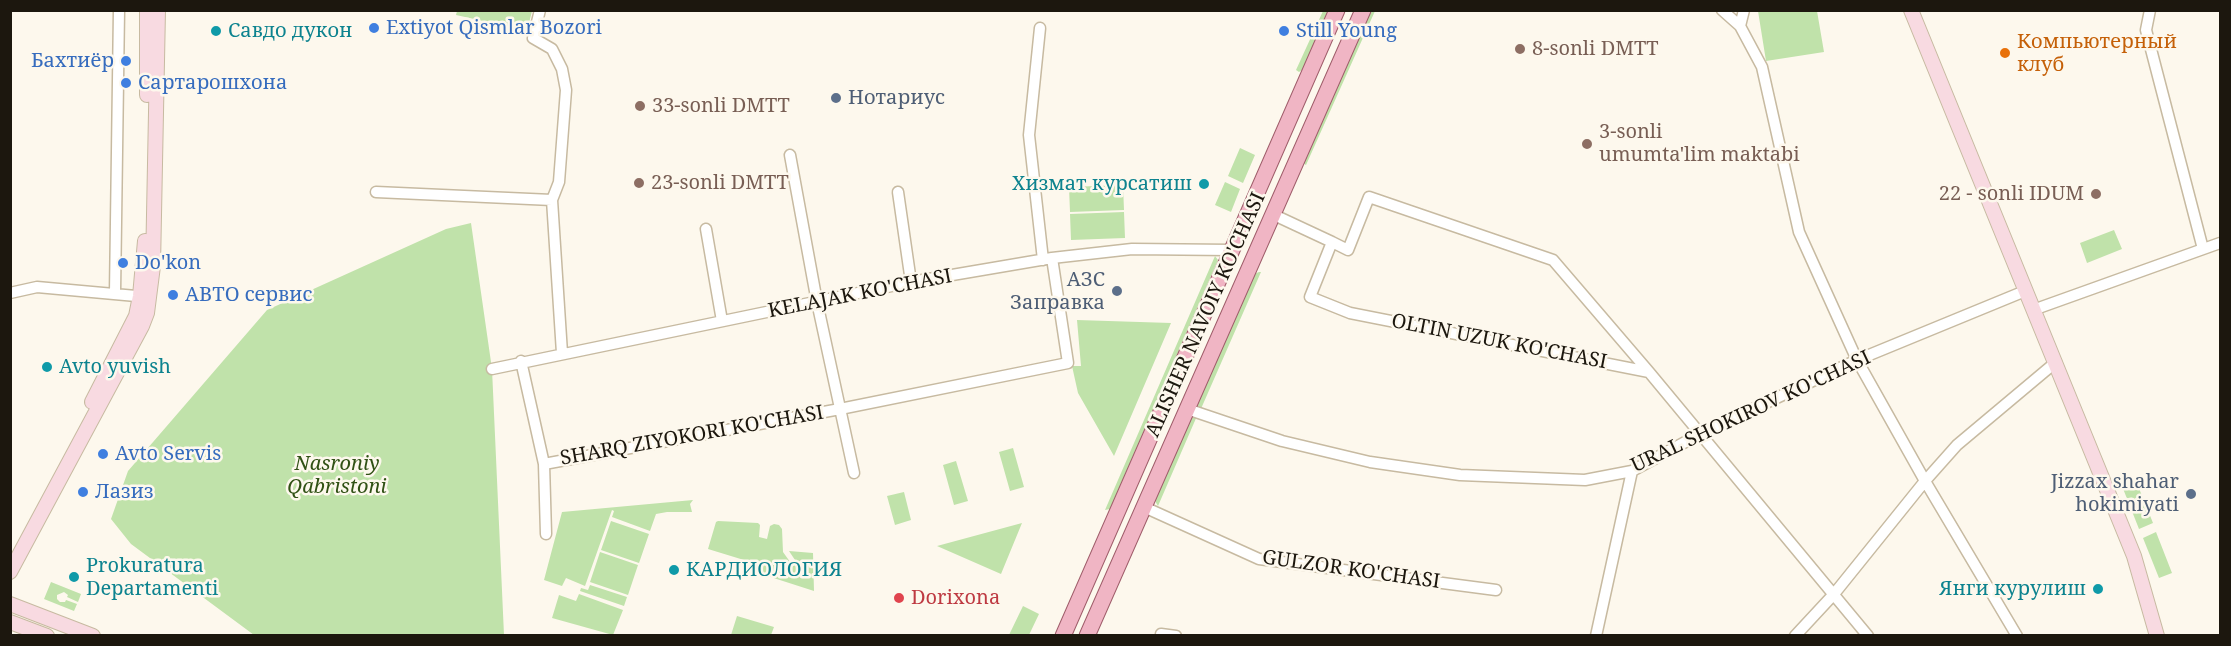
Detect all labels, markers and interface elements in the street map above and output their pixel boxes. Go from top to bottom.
place label: Extiyot Qismlar Bozori [386,16,602,40]
place label: Cавдо дукон [228,19,352,43]
place label: Still Young [1296,19,1397,43]
marker: Extiyot Qismlar Bozori [367,21,381,35]
marker: Cавдо дукон [209,24,223,38]
marker: Still Young [1277,24,1291,38]
place label: Компьютерный клуб [2017,30,2177,77]
place label: 8-sonli DMTT [1532,37,1658,61]
marker: 8-sonli DMTT [1513,42,1527,56]
marker: Компьютерный клуб [1998,46,2012,60]
place label: Бахтиёр [31,49,114,73]
marker: Бахтиёр [119,54,133,68]
place label: Сартарошхона [138,71,287,95]
marker: Сартарошхона [119,76,133,90]
place label: Нотариус [848,86,945,110]
marker: Нотариус [829,91,843,105]
place label: 33-sonli DMTT [652,94,790,118]
marker: 33-sonli DMTT [633,99,647,113]
place label: 3-sonli umumta'lim maktabi [1599,120,1800,167]
marker: 3-sonli umumta'lim maktabi [1580,137,1594,151]
place label: 23-sonli DMTT [651,171,789,195]
place label: Хизмат курсатиш [1012,172,1192,196]
marker: 23-sonli DMTT [632,176,646,190]
marker: Хизмат курсатиш [1197,177,1211,191]
place label: 22 - sonli IDUM [1939,182,2084,206]
marker: 22 - sonli IDUM [2089,187,2103,201]
street label: ALISHER NAVOIY KO'CHASI [1141,189,1271,441]
place label: Do'kon [135,251,201,275]
marker: Do'kon [116,256,130,270]
street label: KELAJAK KO'CHASI [766,264,954,324]
place label: АЗС Заправка [1010,268,1105,315]
place label: АВТО сервис [185,283,312,307]
marker: АЗС Заправка [1110,284,1124,298]
marker: АВТО сервис [166,288,180,302]
street label: OLTIN UZUK KO'CHASI [1389,309,1609,375]
street label: URAL SHOKIROV KO'CHASI [1628,346,1874,478]
place label: Avto yuvish [59,355,171,379]
marker: Avto yuvish [40,360,54,374]
street label: SHARQ ZIYOKORI KO'CHASI [558,401,826,471]
place label: Avto Servis [115,442,221,466]
marker: Avto Servis [96,447,110,461]
park label: Nasroniy Qabristoni [287,452,387,499]
place label: Jizzax shahar hokimiyati [2051,470,2179,517]
place label: Лазиз [95,480,154,504]
marker: Лазиз [76,485,90,499]
marker: Jizzax shahar hokimiyati [2184,487,2198,501]
street label: GULZOR KO'CHASI [1261,546,1441,594]
place label: Prokuratura Departamenti [86,554,218,601]
place label: КАРДИОЛОГИЯ [686,558,842,582]
marker: КАРДИОЛОГИЯ [667,563,681,577]
marker: Prokuratura Departamenti [67,570,81,584]
place label: Янги курулиш [1939,577,2086,601]
marker: Янги курулиш [2091,582,2105,596]
place label: Dorixona [911,586,1000,610]
marker: Dorixona [892,591,906,605]

